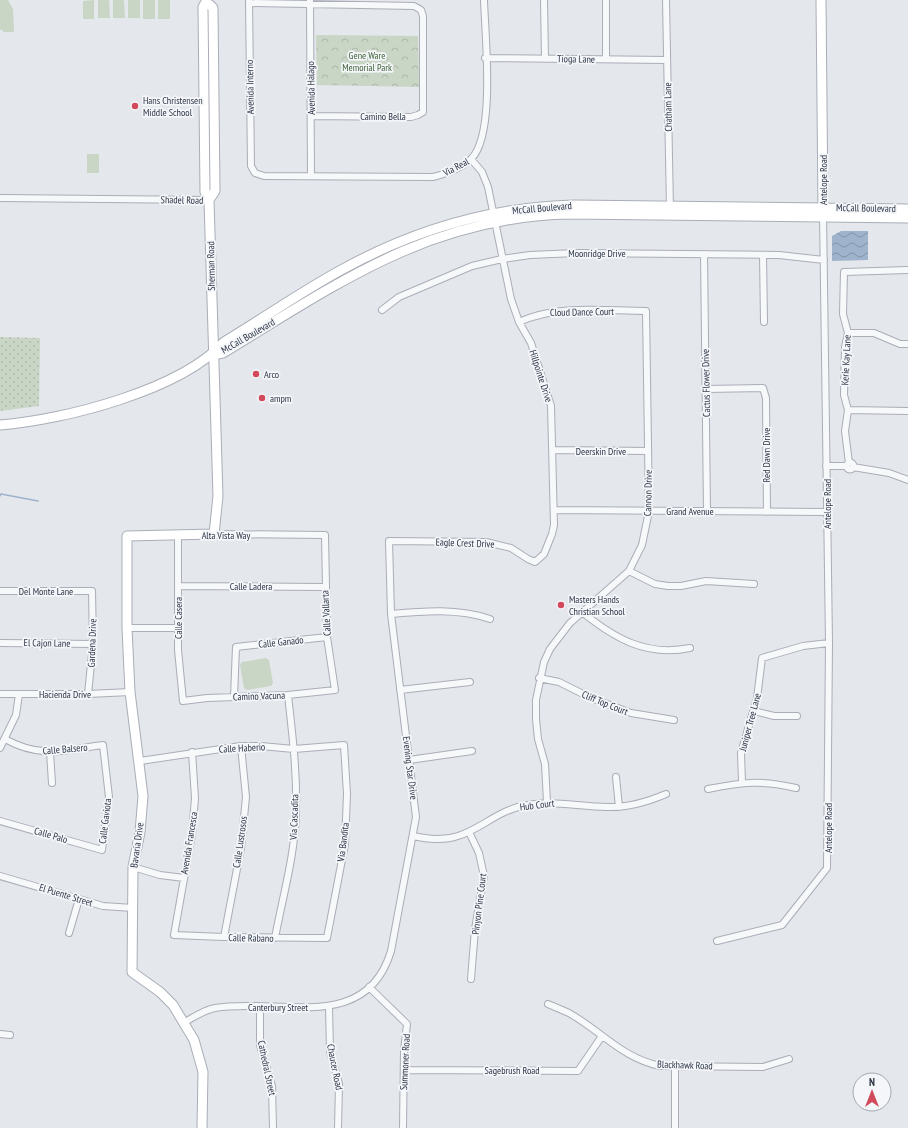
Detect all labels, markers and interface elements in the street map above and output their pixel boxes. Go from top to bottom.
park label: Gene Ware Memorial Park [342,49,392,74]
street label: Tioga Lane [557,52,595,66]
street label: Avenida Interno [243,60,257,114]
street label: Avenida Halago [304,61,318,115]
street label: Chatham Lane [661,82,675,132]
place label: Hans Christensen Middle School [143,94,203,119]
marker: Hans Christensen Middle School [130,101,140,111]
street label: Camino Bella [360,110,406,123]
street label: Via Real [440,154,472,180]
street label: Antelope Road [817,155,830,205]
street label: Shadel Road [161,193,203,207]
street label: McCall Boulevard [512,199,572,217]
street label: McCall Boulevard [836,201,896,215]
street label: Sherman Road [204,241,218,291]
street label: Moonridge Drive [568,247,626,260]
street label: Cloud Dance Court [550,305,614,319]
street label: McCall Boulevard [219,315,277,357]
street label: Kerie Kay Lane [838,334,854,386]
street label: Hillpointe Drive [526,348,556,404]
street label: Cactus Flower Drive [699,349,713,417]
place label: Arco [264,368,279,381]
marker: Arco [251,369,261,379]
place label: ampm [270,392,291,405]
marker: ampm [257,393,267,403]
street label: Red Dawn Drive [760,428,773,482]
street label: Deerskin Drive [576,445,626,458]
street label: Cannon Drive [641,470,655,516]
street label: Antelope Road [821,479,834,529]
street label: Grand Avenue [666,505,714,518]
street label: Alta Vista Way [202,529,251,542]
street label: Eagle Crest Drive [435,535,495,551]
street label: Calle Ladera [230,580,272,593]
street label: Del Monte Lane [19,585,73,598]
street label: Calle Vallarta [318,590,334,636]
place label: Masters Hands Christian School [569,593,626,618]
street label: Calle Casera [172,597,185,639]
marker: Masters Hands Christian School [556,600,566,610]
street label: Gardena Drive [85,618,99,668]
street label: Calle Ganado [258,633,304,651]
street label: El Cajon Lane [24,636,70,650]
street label: Hacienda Drive [39,688,91,701]
street label: Cliff Top Court [580,688,630,718]
street label: Camino Vacuna [233,689,285,703]
street label: Juniper Tree Lane [736,692,764,753]
street label: Evening Star Drive [400,736,420,800]
street label: Calle Haberio [218,740,266,756]
street label: Calle Balsero [42,741,88,757]
street label: Via Cascadita [287,794,301,841]
street label: Hub Court [519,796,555,814]
street label: Calle Gaviota [96,798,114,844]
street label: Antelope Road [822,803,835,853]
street label: Avenida Francesca [178,811,200,875]
street label: Calle Lustrosos [230,815,250,869]
street label: Bavaria Drive [127,821,147,869]
street label: Via Bandita [334,822,352,863]
street label: Calle Palo [33,824,69,846]
street label: Pinyon Pine Court [469,872,489,935]
street label: El Puente Street [38,881,95,909]
street label: Calle Rabano [228,931,274,945]
street label: Canterbury Street [248,1001,308,1014]
street label: Summoner Road [397,1033,413,1091]
street label: Cathedral Street [255,1039,279,1097]
street label: Chaucer Road [324,1043,346,1091]
street label: Blackhawk Road [657,1058,713,1072]
street label: Sagebrush Road [484,1064,540,1077]
north arrow [852,1072,892,1112]
text: N [869,1075,875,1089]

